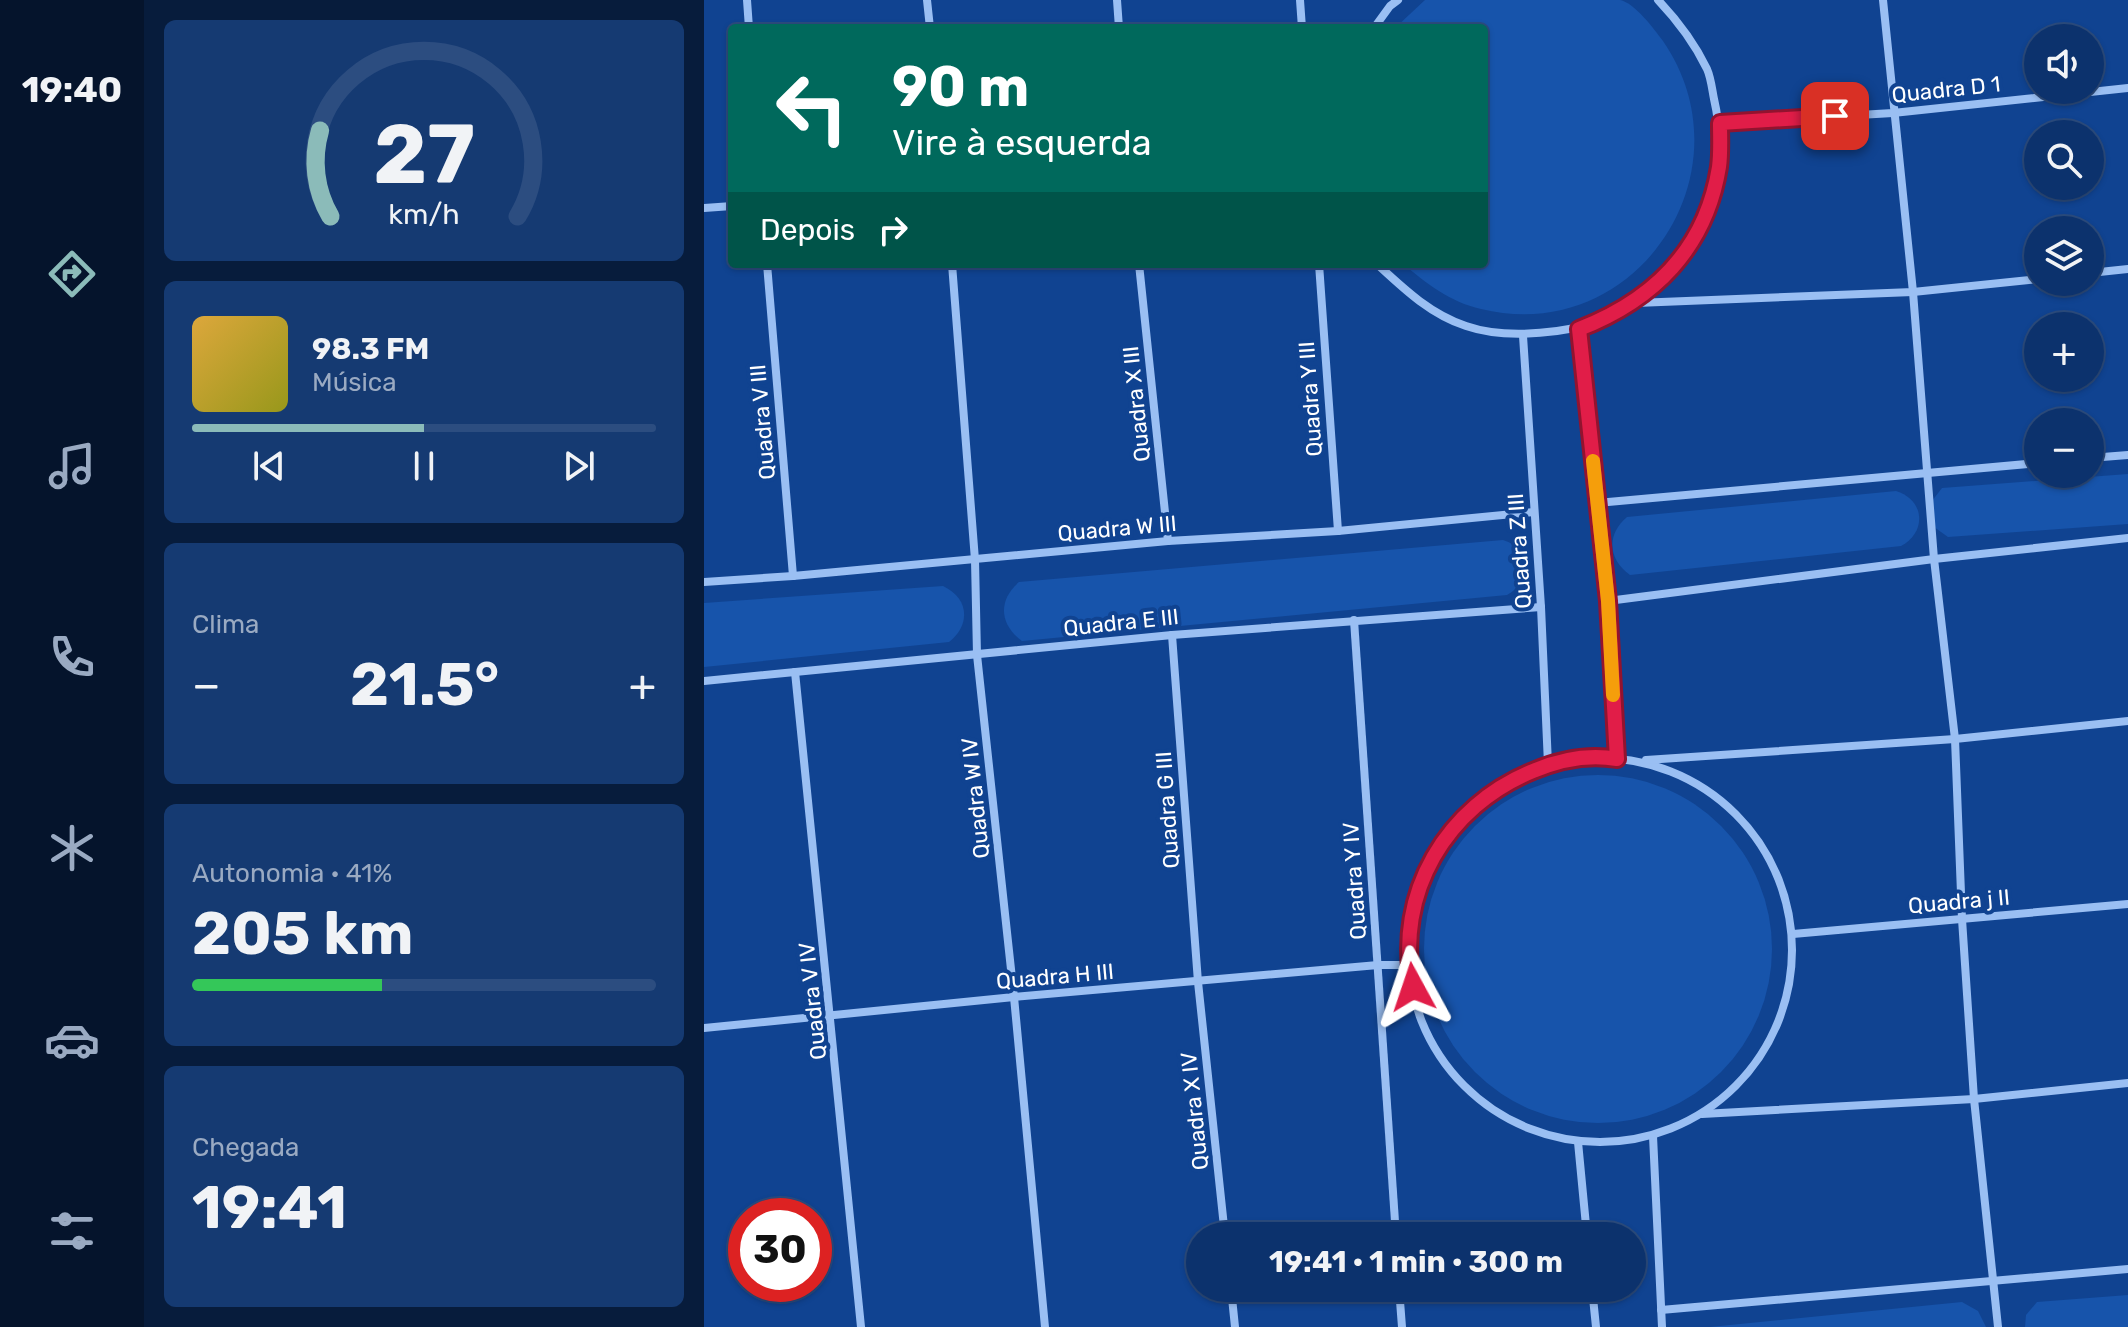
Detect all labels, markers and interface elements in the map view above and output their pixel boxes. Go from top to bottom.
map controls [2024,24,2104,488]
button: sound [2024,24,2104,104]
text: 90 m [892,54,1029,120]
icon: left [760,56,864,160]
text: 19:40 [22,68,122,111]
street label: Quadra D 1 [1890,70,2002,109]
pin [1801,82,1869,150]
icon: arrive [1813,94,1857,138]
text: 27 [373,104,475,203]
button: search [2024,120,2104,200]
text: Vire à esquerda [892,121,1152,164]
text: km/h [388,197,460,231]
icon: right [871,208,915,252]
text: Depois [760,212,855,248]
button: layers [2024,216,2104,296]
icon: directions [44,246,100,302]
button: + [2024,312,2104,392]
text: 98.3 FM [312,331,429,367]
street label: Quadra Y III [1293,340,1328,457]
street label: Quadra X III [1117,345,1156,463]
street label: Quadra V III [744,363,781,481]
text: Música [312,367,397,398]
button: − [2024,408,2104,488]
icon: music [44,438,100,494]
icon: previous [247,444,291,488]
icon: pause [402,444,446,488]
icon: next [557,444,601,488]
street label: Quadra Z III [1502,492,1537,610]
street label: Quadra W III [1056,510,1178,547]
street label: Quadra E III [1062,603,1180,642]
text: Clima [192,609,259,640]
icon: phone [44,629,100,685]
text: 21.5° [350,649,499,720]
text: − [192,659,221,711]
text: + [629,659,656,711]
street label: Quadra W IV [956,736,995,860]
street label: Quadra G III [1150,750,1185,870]
icon: climate [44,820,100,876]
street label: Quadra Y IV [1337,821,1372,941]
text: Autonomia · 41% [192,858,392,889]
street label: Quadra j II [1907,884,2011,919]
text: 205 km [192,898,413,969]
street label: Quadra V IV [793,941,832,1061]
position arrow [1371,945,1455,1029]
street label: Quadra H III [995,958,1115,995]
icon: car [44,1012,100,1068]
street label: Quadra X IV [1175,1050,1214,1171]
text: Chegada [192,1132,299,1163]
text: 19:41 [192,1172,347,1243]
speed limit sign: 30 [728,1198,832,1302]
icon: filters [44,1203,100,1259]
text: 19:41 · 1 min · 300 m [1269,1244,1563,1280]

